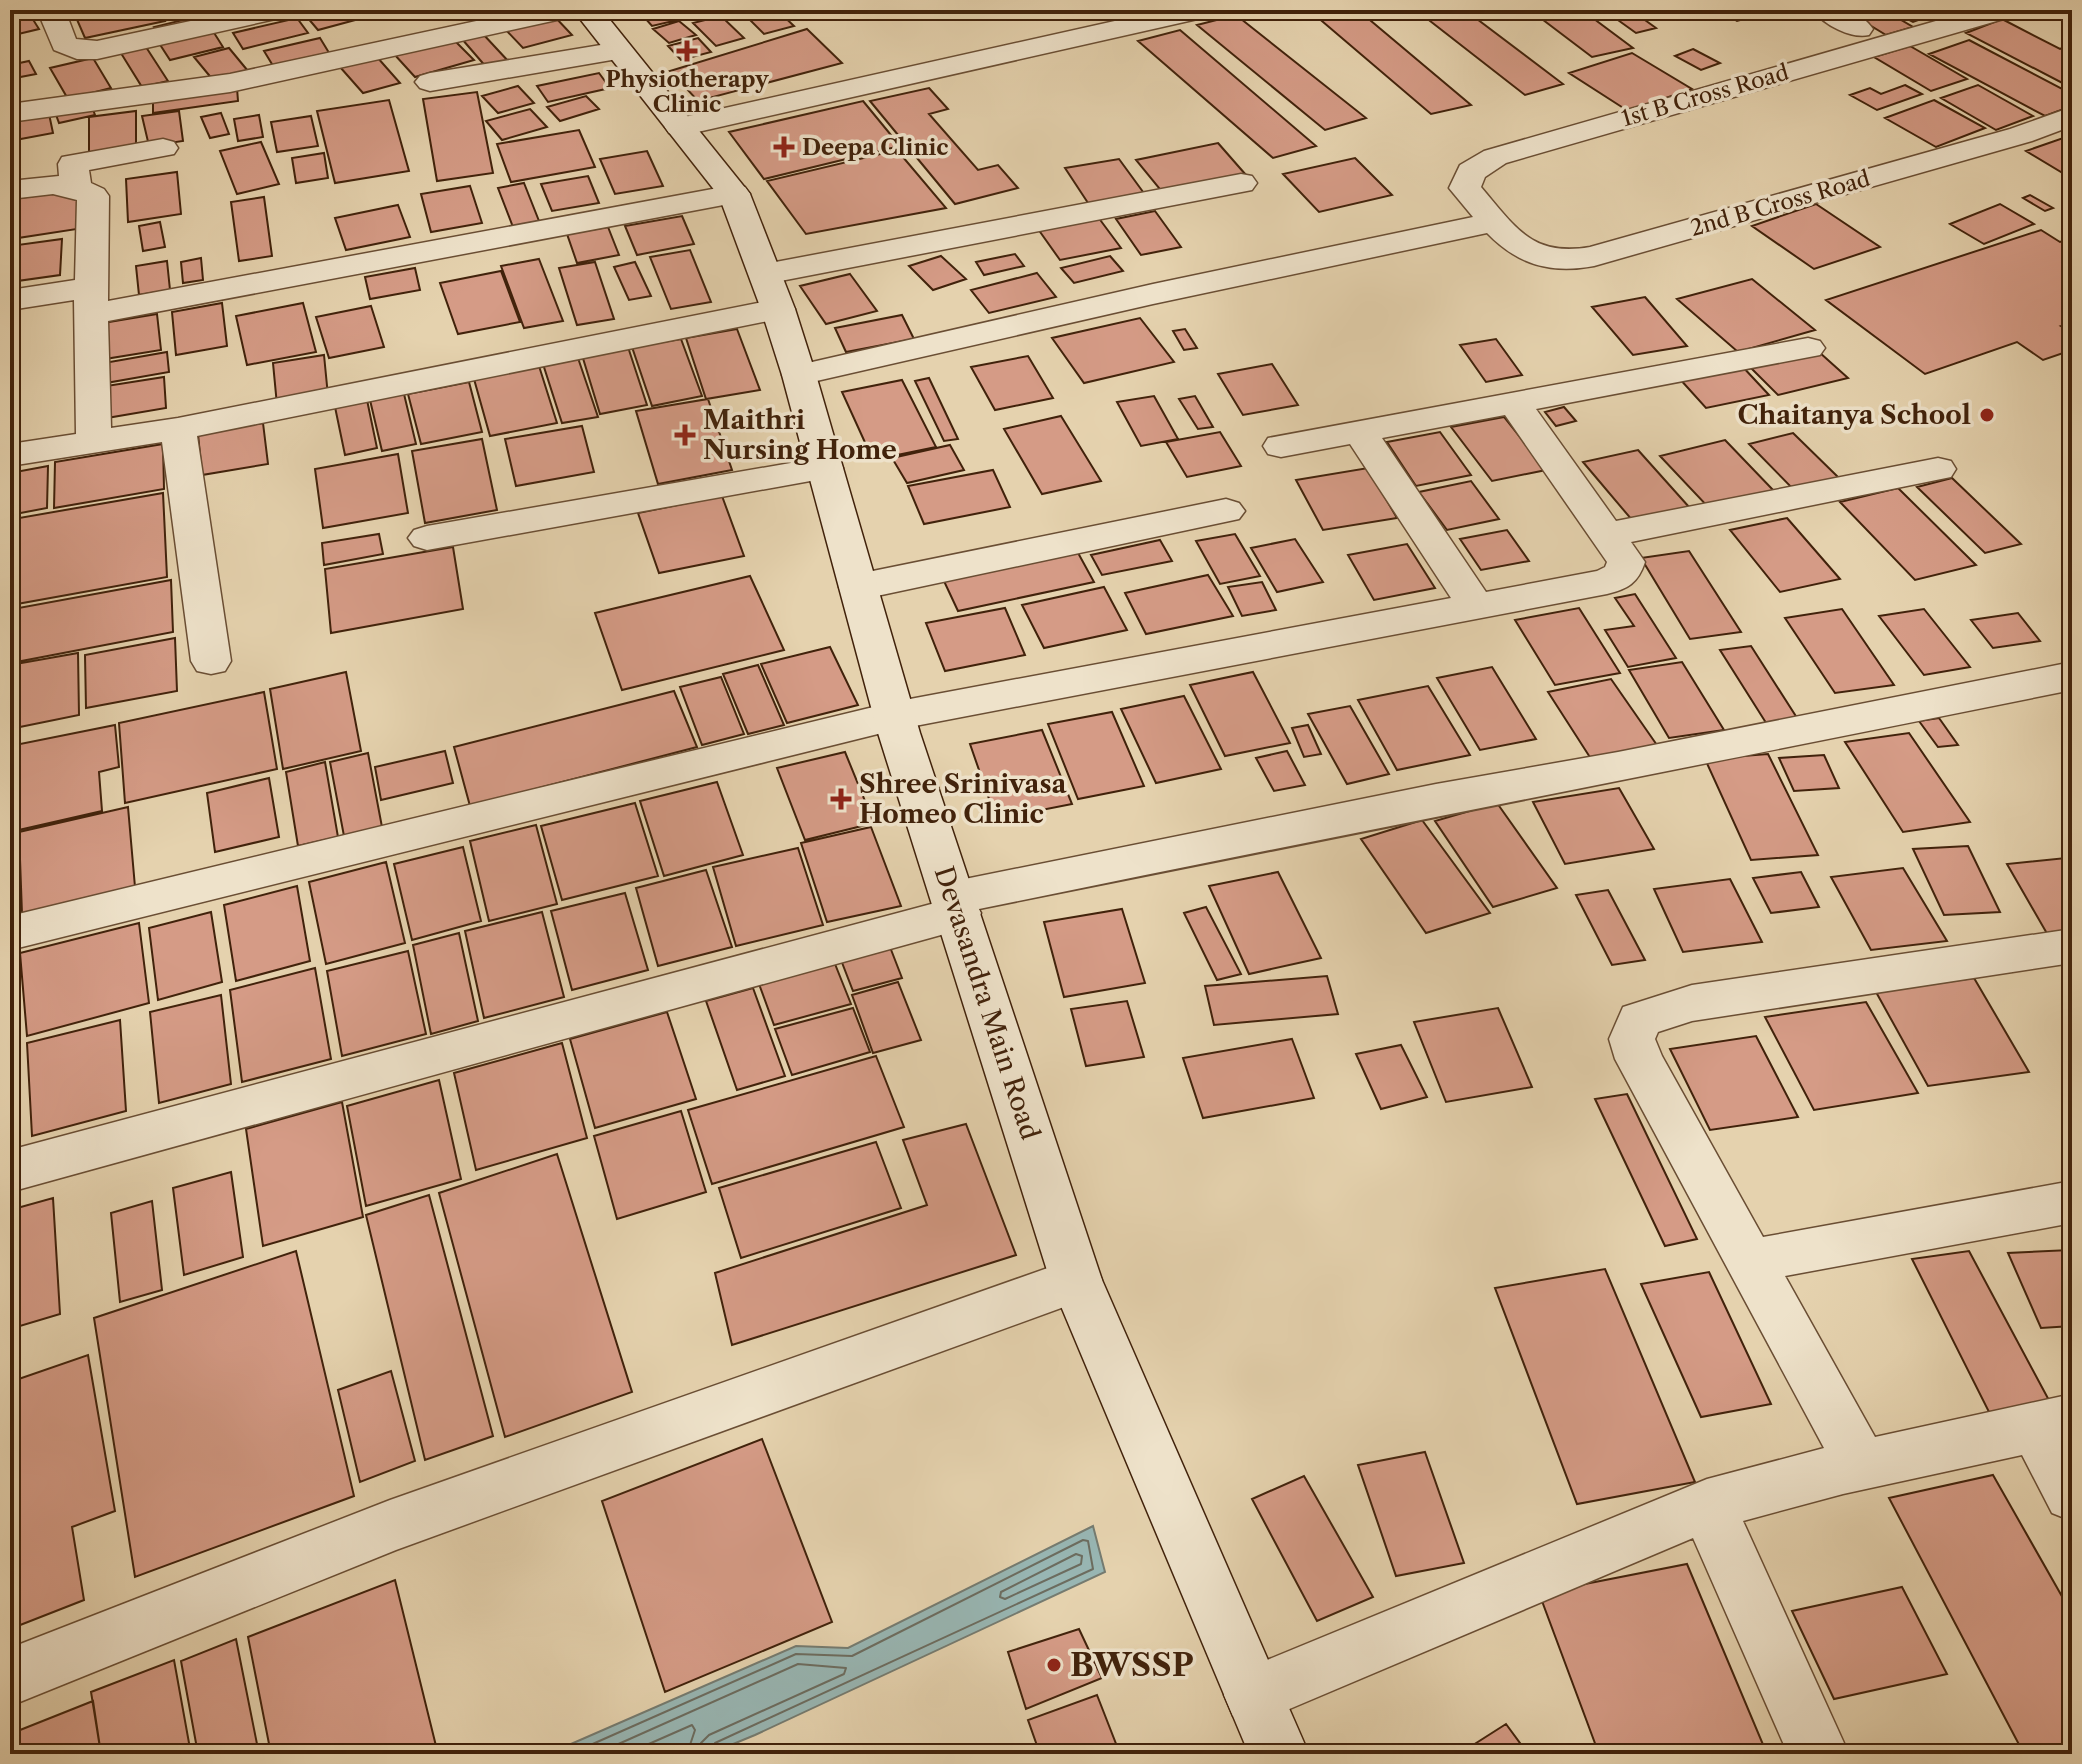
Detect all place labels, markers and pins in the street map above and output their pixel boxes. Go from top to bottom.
marker: Physiotherapy Clinic [676,40,698,62]
place label: Physiotherapy Clinic [605,66,769,118]
place label: Deepa Clinic [802,134,948,161]
marker: Deepa Clinic [773,136,795,158]
place label: Chaitanya School [1737,399,1971,431]
place label: Maithri Nursing Home [703,404,897,466]
marker: Chaitanya School [1978,406,1996,424]
marker: Maithri Nursing Home [674,424,696,446]
place label: Shree Srinivasa Homeo Clinic [859,768,1068,830]
marker: Shree Srinivasa Homeo Clinic [830,788,852,810]
place label: BWSSP [1070,1645,1194,1684]
marker: BWSSP [1045,1656,1063,1674]

